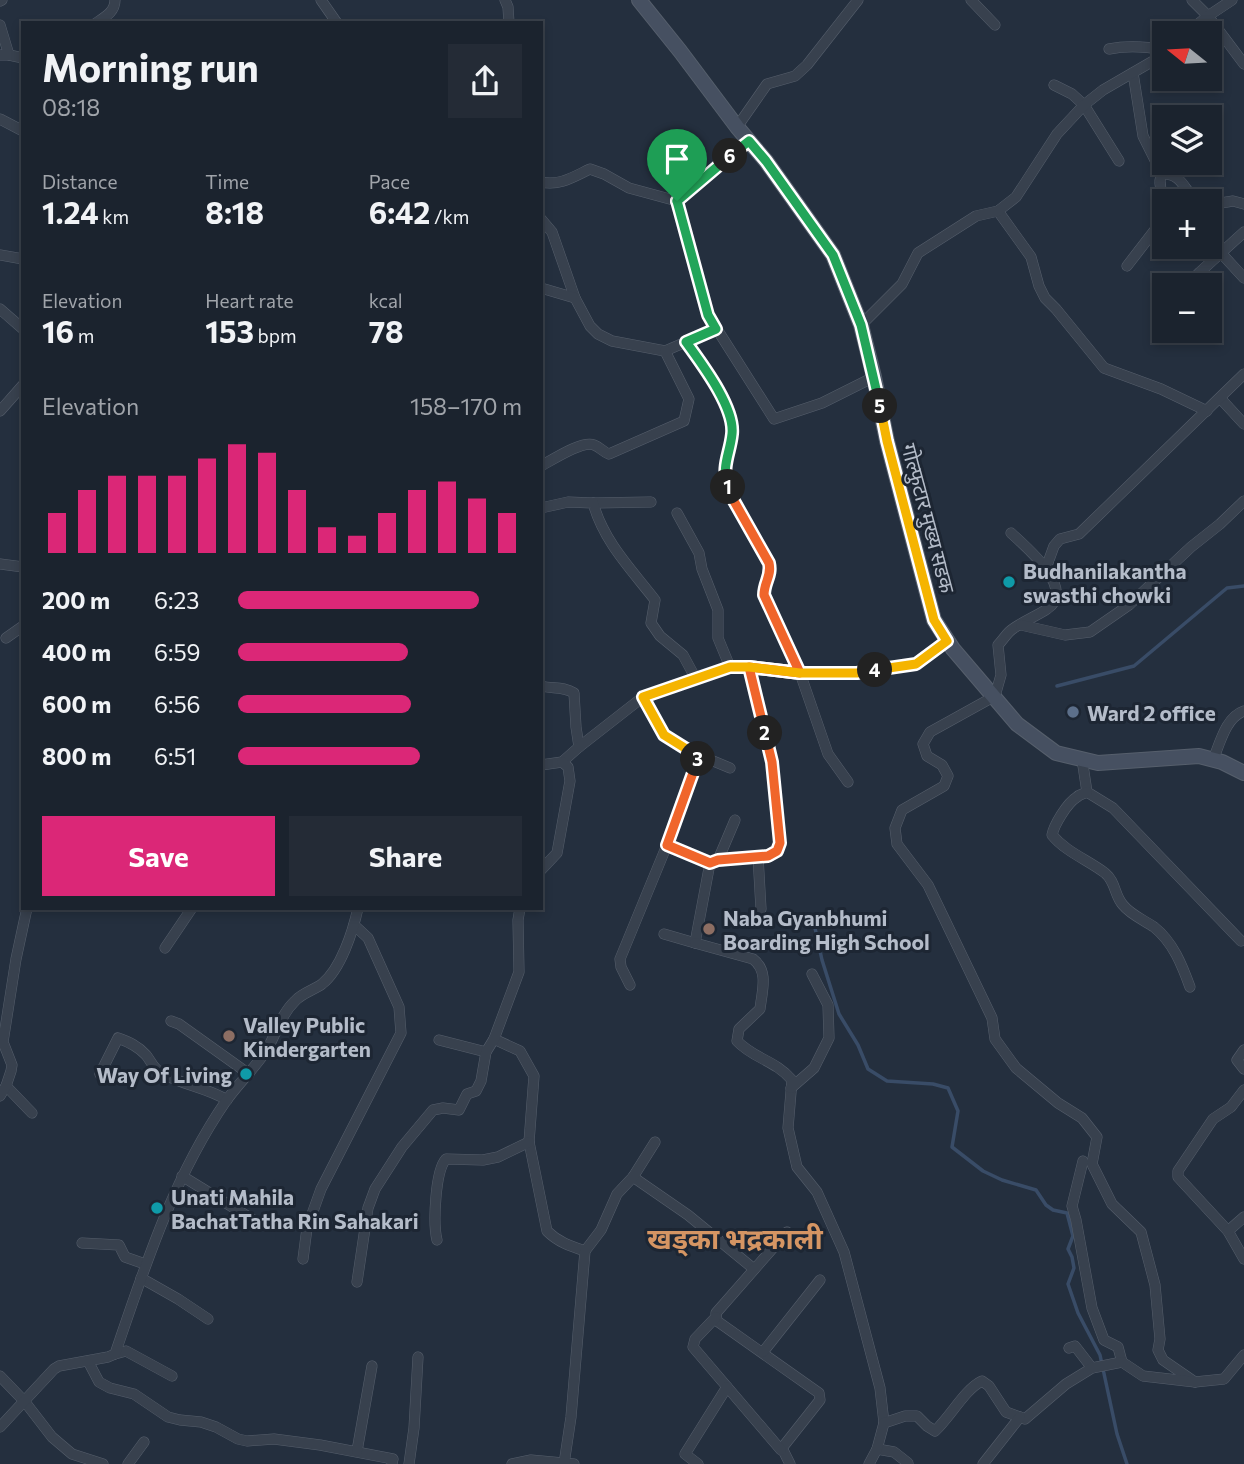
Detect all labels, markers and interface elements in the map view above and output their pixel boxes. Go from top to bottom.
north arrow [1152,21,1222,91]
map controls [1152,21,1222,343]
text: Morning run [42,43,259,90]
button: share [448,44,522,118]
text: 08:18 [42,93,100,121]
button: layers [1152,105,1222,175]
pin [647,129,707,201]
pin: 6 [712,138,748,174]
icon: arrive [658,140,696,178]
text: 6 [724,144,735,167]
text: Distance [42,170,118,193]
text: Time [205,170,249,193]
text: Pace [369,170,410,193]
button: + [1152,189,1222,259]
text: 1.24 [42,193,99,230]
text: 8:18 [205,193,264,230]
text: 6:42 [369,193,430,230]
text: km [99,205,129,228]
text: /km [430,205,469,228]
button: − [1152,273,1222,343]
text: Elevation [42,289,122,312]
text: Heart rate [205,289,294,312]
text: kcal [369,289,403,312]
text: 16 [42,312,74,349]
text: 153 [205,312,254,349]
text: 78 [369,312,404,349]
text: m [74,324,94,347]
text: bpm [254,324,297,347]
pin: 5 [862,388,898,424]
text: Elevation [42,392,139,420]
text: 158–170 m [410,392,522,420]
text: 5 [874,394,885,417]
street label: गोल्फुटार मुख्य सडक [895,441,961,597]
pin: 1 [710,470,746,504]
text: 1 [723,475,732,498]
place label: Budhanilakantha swasthi chowki [1023,558,1187,607]
marker: Budhanilakantha swasthi chowki [1001,574,1017,590]
text: 200 m [42,586,110,614]
text: 6:23 [154,586,199,614]
text: 400 m [42,638,111,666]
text: 6:59 [154,638,201,666]
pin: 4 [858,652,892,688]
text: 4 [869,658,880,681]
text: 600 m [42,690,111,718]
text: 6:56 [154,690,201,718]
place label: Ward 2 office [1087,700,1216,725]
marker: Ward 2 office [1065,704,1081,720]
pin: 2 [748,716,782,750]
text: 2 [759,721,770,744]
text: 800 m [42,742,111,770]
text: 6:51 [154,742,196,770]
pin: 3 [680,742,716,776]
text: 3 [692,747,703,770]
button: Save [42,816,275,896]
button: Share [289,816,522,896]
place label: Naba Gyanbhumi Boarding High School [723,905,930,954]
marker: Naba Gyanbhumi Boarding High School [701,921,717,937]
place label: Valley Public Kindergarten [243,1012,371,1061]
marker: Valley Public Kindergarten [221,1028,237,1044]
place label: Way Of Living [96,1062,232,1087]
marker: Way Of Living [238,1066,254,1082]
place label: Unati Mahila BachatTatha Rin Sahakari [171,1184,419,1233]
marker: Unati Mahila BachatTatha Rin Sahakari [149,1200,165,1216]
district label: खड्का भद्रकाली [647,1221,823,1257]

